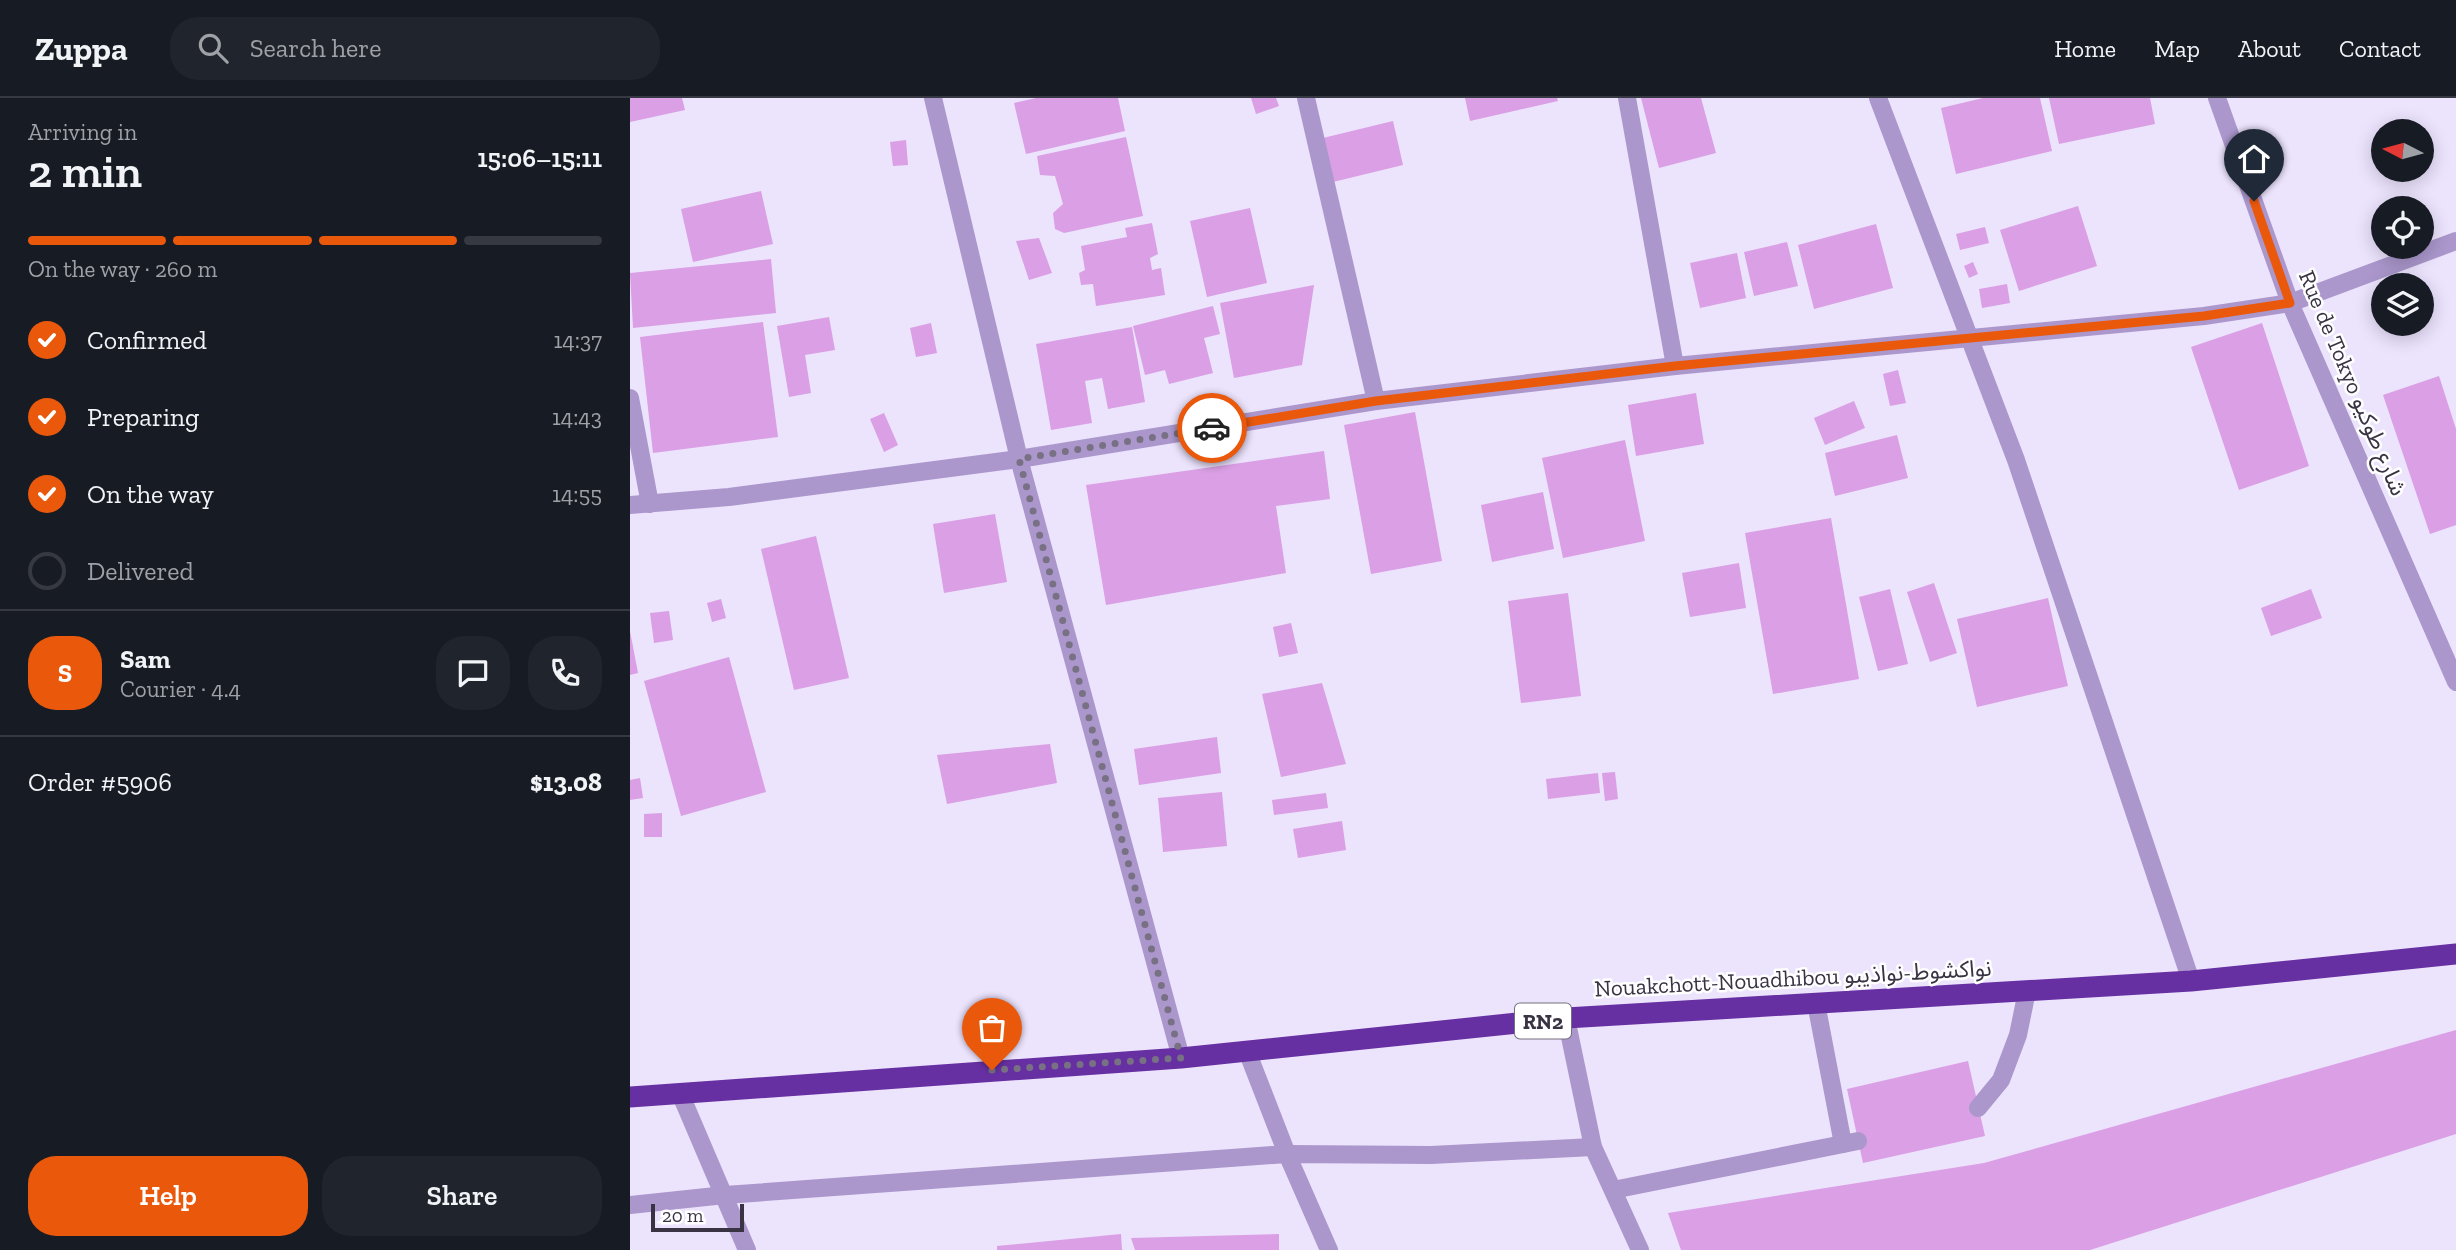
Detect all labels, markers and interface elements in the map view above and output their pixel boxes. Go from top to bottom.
search box [170,17,660,80]
text: Zuppa [35,29,128,68]
icon: search [194,29,232,67]
text: Search here [250,32,381,64]
text: Home [2054,34,2116,63]
text: Map [2154,34,2200,63]
text: About [2238,34,2301,63]
text: Contact [2339,34,2421,63]
text: Arriving in [28,118,137,146]
north arrow [2371,119,2434,182]
map controls [2371,119,2434,336]
pin [2224,129,2284,201]
icon: home [2235,140,2273,178]
text: 15:06–15:11 [477,142,602,174]
text: 2 min [28,144,142,199]
button: locate [2371,196,2434,259]
text: On the way · 260 m [28,255,217,283]
street label: Rue de Tokyo شارع طوكيو [2290,266,2413,501]
button: layers [2371,273,2434,336]
icon: check [28,321,66,359]
text: Confirmed [87,324,207,356]
text: 14:37 [554,326,602,354]
courier [1177,393,1247,463]
icon: check [28,398,66,436]
text: Preparing [87,401,199,433]
text: 14:43 [552,403,602,431]
icon: car [1193,409,1231,447]
icon: check [28,475,66,513]
text: On the way [87,478,214,510]
text: 14:55 [552,480,602,508]
text: Delivered [87,555,194,587]
button: chat [436,636,510,710]
button: phone [528,636,602,710]
text: Sam [120,643,170,675]
text: S [58,657,72,689]
text: Courier · 4.4 [120,675,241,703]
text: Order #5906 [28,766,172,798]
text: $13.08 [530,766,602,798]
street label: Nouakchott-Nouadhibou نواكشوط-نواذيبو [1594,954,1992,1002]
pin [962,998,1022,1070]
road number: RN2 [1515,1004,1571,1038]
icon: bag [973,1009,1011,1047]
button: Help [28,1156,308,1236]
button: Share [322,1156,602,1236]
scale bar [651,1201,744,1233]
text: 20 m [662,1204,703,1227]

